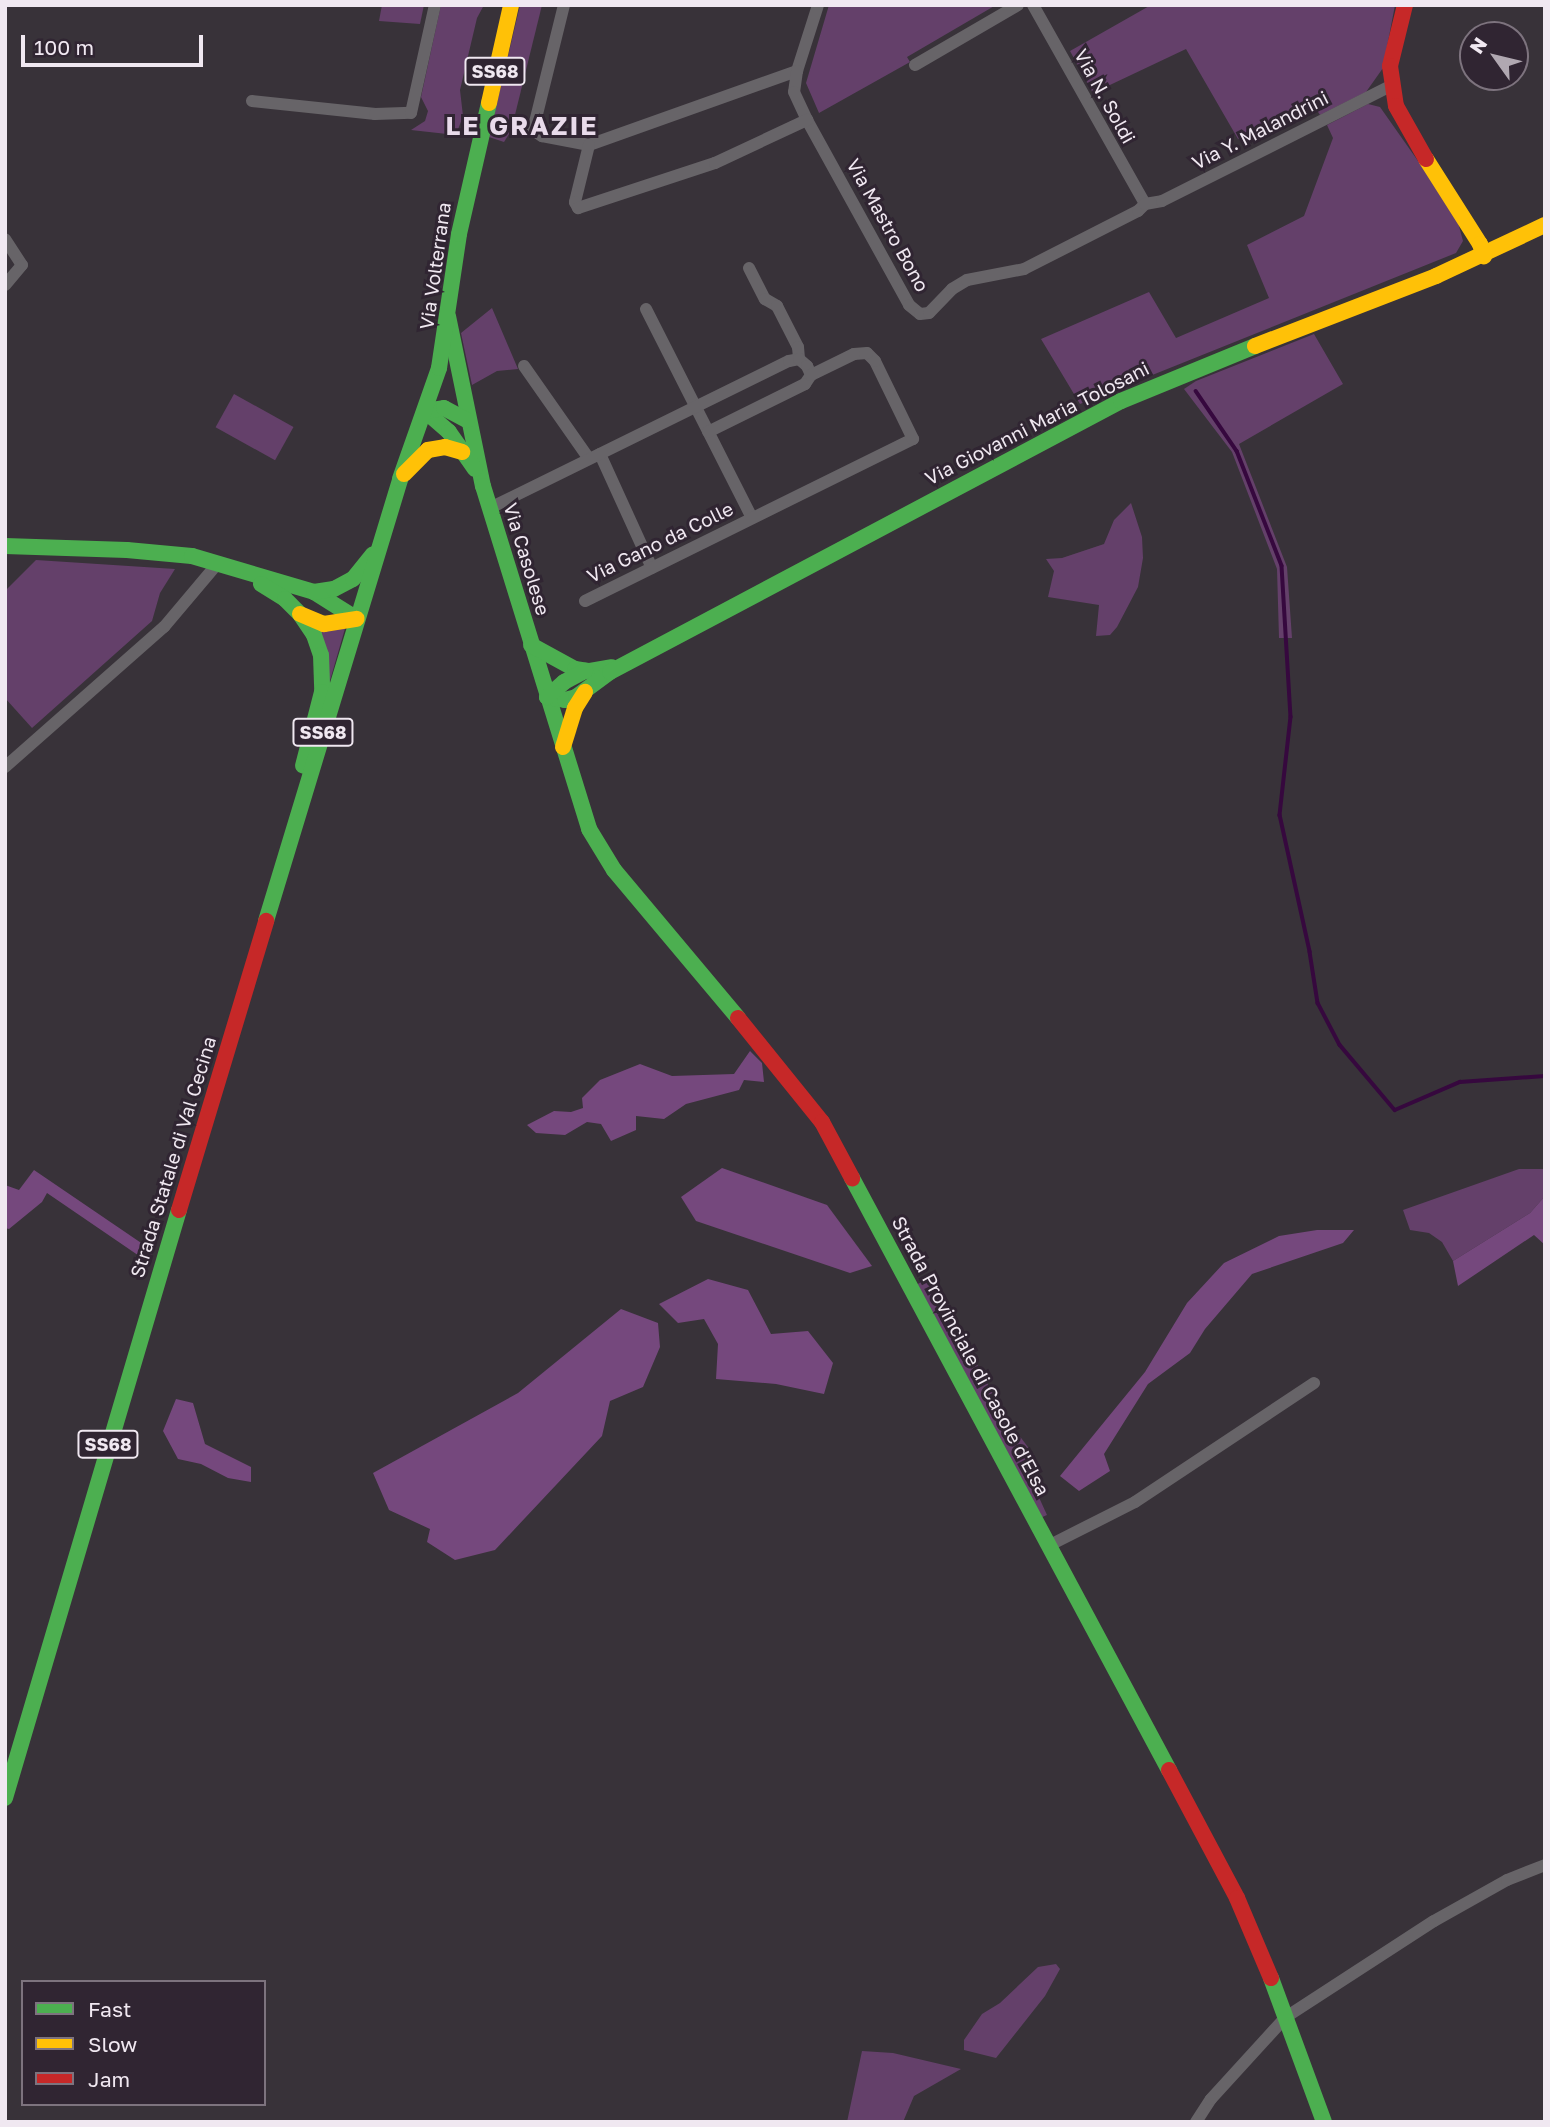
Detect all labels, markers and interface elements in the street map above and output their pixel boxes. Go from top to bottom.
scale bar [24,21,206,65]
north arrow [1459,21,1529,91]
text: N [1464,33,1491,58]
text: 100 m [34,34,94,60]
street label: Via N. Soldi [1070,45,1140,147]
road number: SS68 [463,56,526,86]
street label: Via Y. Malandrini [1188,86,1332,174]
district label: LE GRAZIE [447,110,597,142]
street label: Via Mastro Bono [842,154,934,296]
street label: Via Volterrana [415,201,455,331]
street label: Via Giovanni Maria Tolosani [921,356,1153,490]
street label: Via Gano da Colle [583,497,737,587]
street label: Via Casolese [499,500,555,618]
road number: SS68 [292,718,354,746]
street label: Strada Statale di Val Cecina [125,1034,221,1280]
street label: Strada Provinciale di Casole d'Elsa [887,1212,1055,1500]
road number: SS68 [76,1429,140,1458]
legend [21,1980,266,2106]
text: Fast [88,1996,131,2022]
text: Slow [88,2031,137,2057]
text: Jam [88,2066,130,2092]

